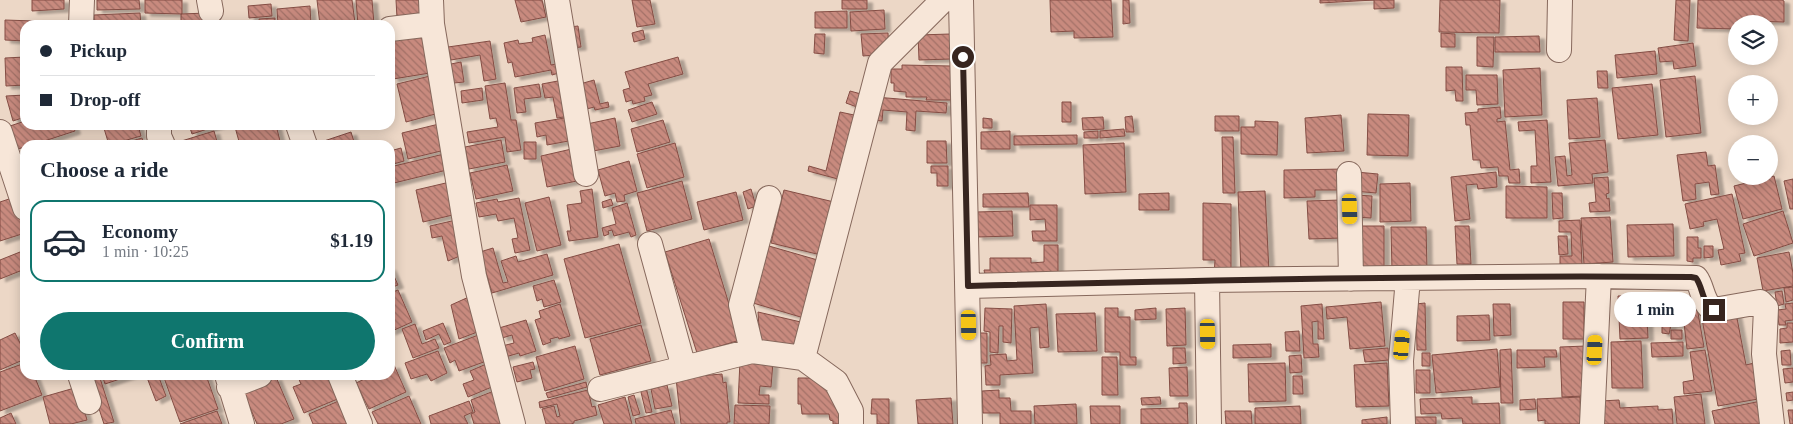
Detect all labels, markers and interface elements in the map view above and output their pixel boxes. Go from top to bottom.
map controls [1728,15,1778,185]
button: layers [1728,15,1778,65]
text: Pickup [70,40,127,61]
route start [952,46,974,68]
button: + [1728,75,1778,125]
text: Drop-off [70,89,140,110]
button: − [1728,135,1778,185]
text: Choose a ride [40,157,168,182]
car [1341,194,1358,224]
icon: car [42,219,87,264]
text: Economy [102,221,178,242]
text: $1.19 [330,230,373,251]
text: 1 min · 10:25 [102,243,189,260]
callout: 1 min [1614,292,1696,328]
route end [1703,299,1725,321]
text: 1 min [1636,301,1674,318]
car [961,310,976,340]
button: Confirm [40,312,375,370]
car [1200,319,1215,349]
car [1393,329,1410,361]
car [1586,335,1603,365]

